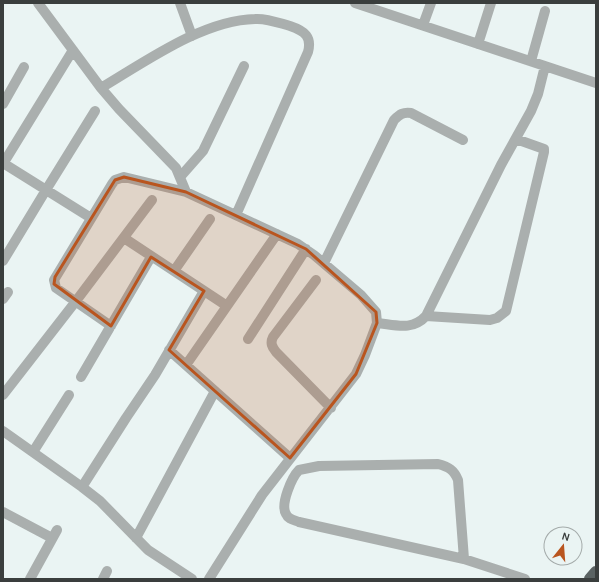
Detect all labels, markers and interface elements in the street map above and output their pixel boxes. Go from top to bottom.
north arrow [543,526,583,566]
text: N [560,530,571,544]

